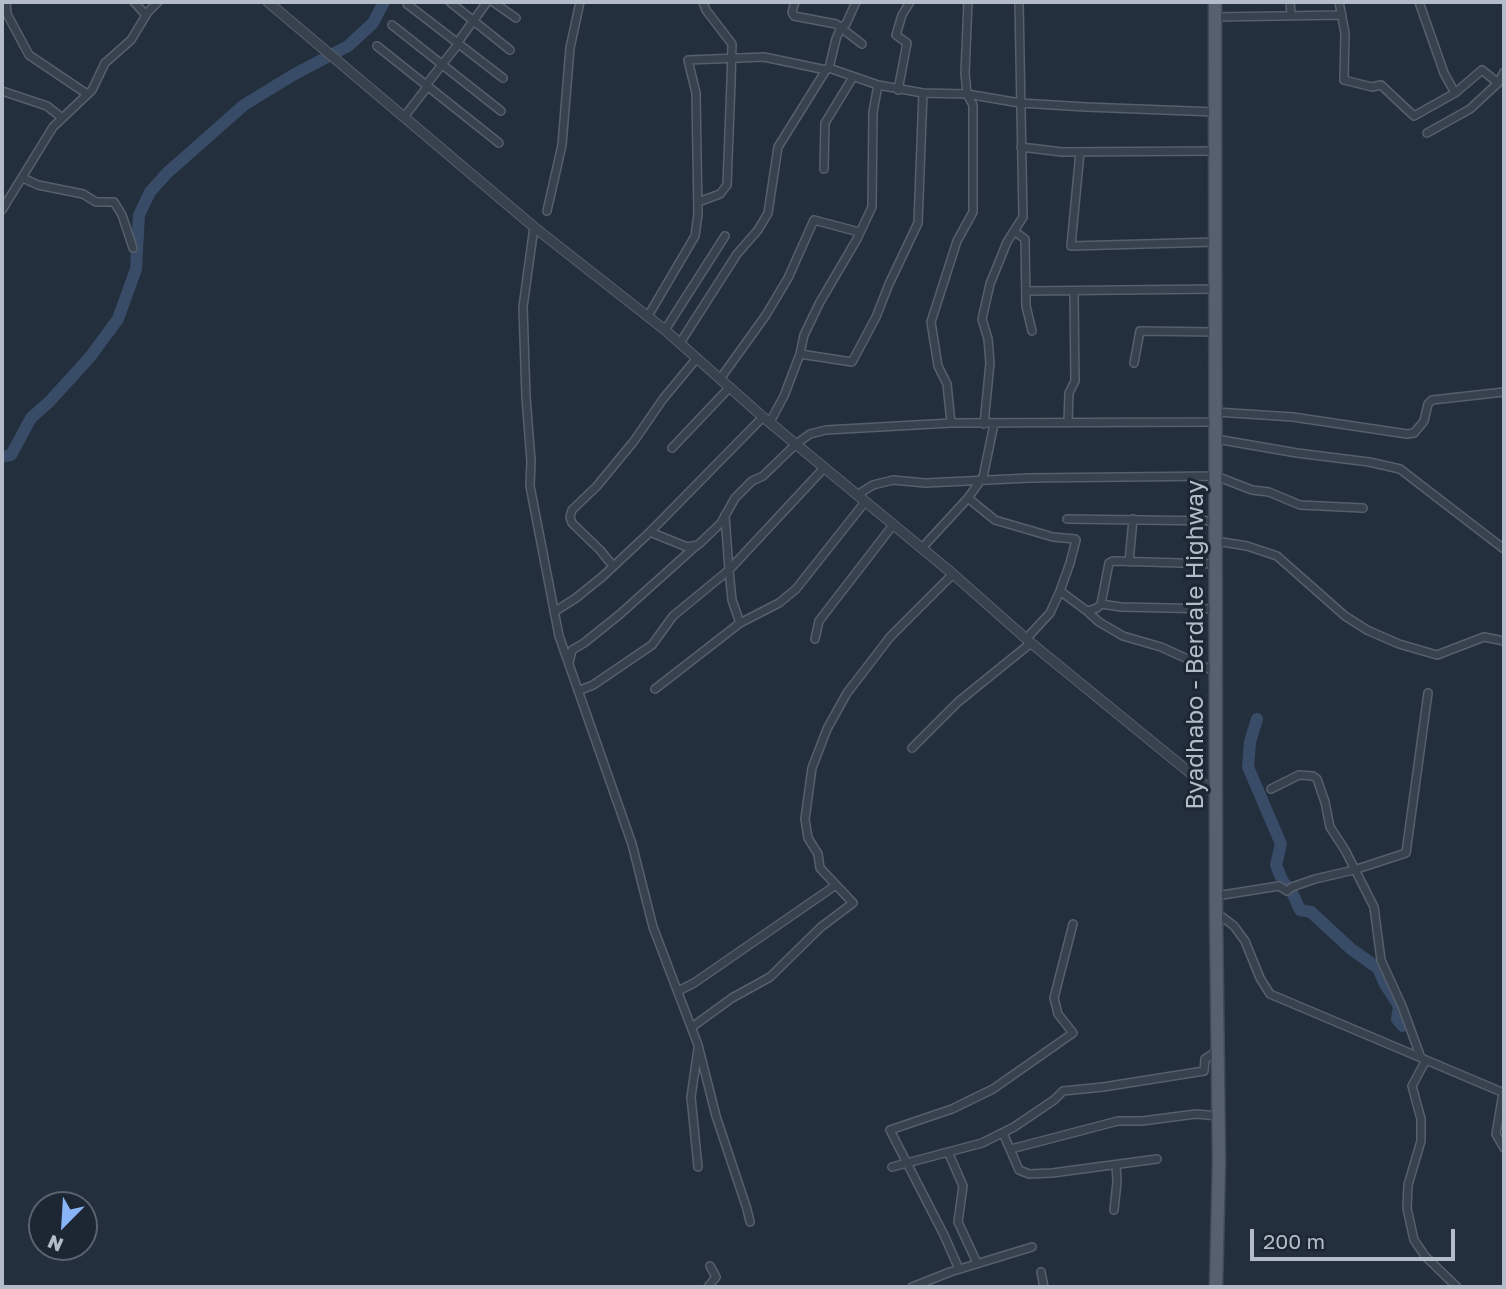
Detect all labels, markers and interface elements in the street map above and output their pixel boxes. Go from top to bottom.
street label: Byadhabo - Berdale Highway [1181,480,1209,810]
north arrow [28,1191,98,1261]
scale bar [1254,1216,1459,1260]
text: 200 m [1263,1228,1325,1254]
text: N [44,1230,66,1257]

